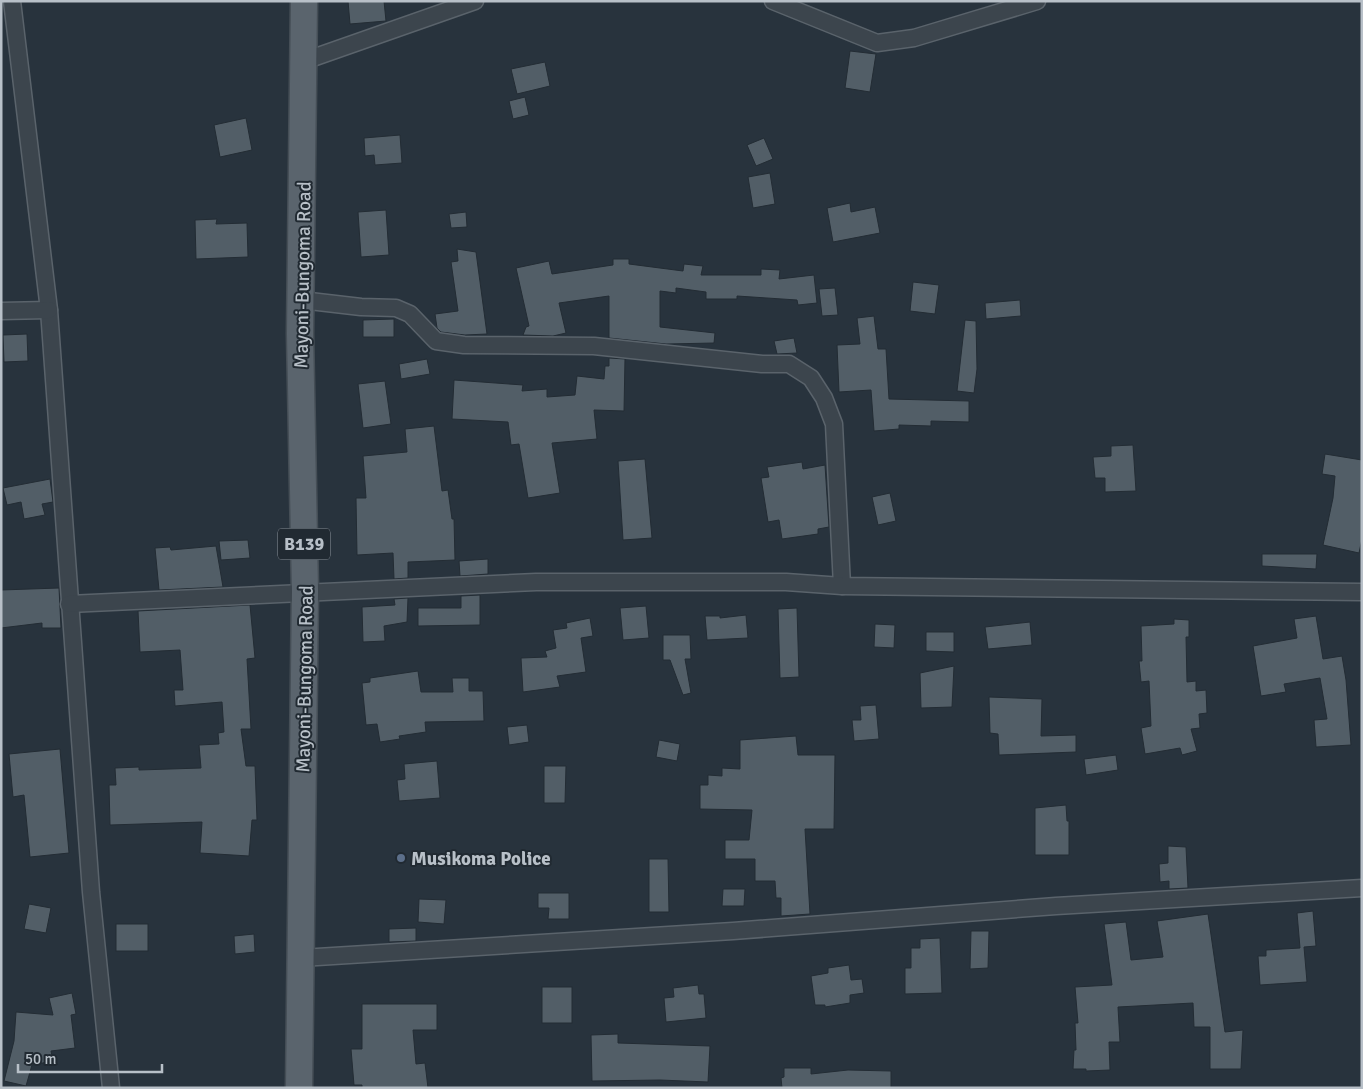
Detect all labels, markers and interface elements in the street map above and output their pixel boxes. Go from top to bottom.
street label: Mayoni-Bungoma Road [289,181,317,369]
road number: B139 [278,528,330,560]
street label: Mayoni-Bungoma Road [291,585,319,773]
place label: Musikoma Police [411,847,551,871]
marker: Musikoma Police [395,852,407,864]
scale bar [18,1042,161,1074]
text: 50 m [25,1050,56,1068]

